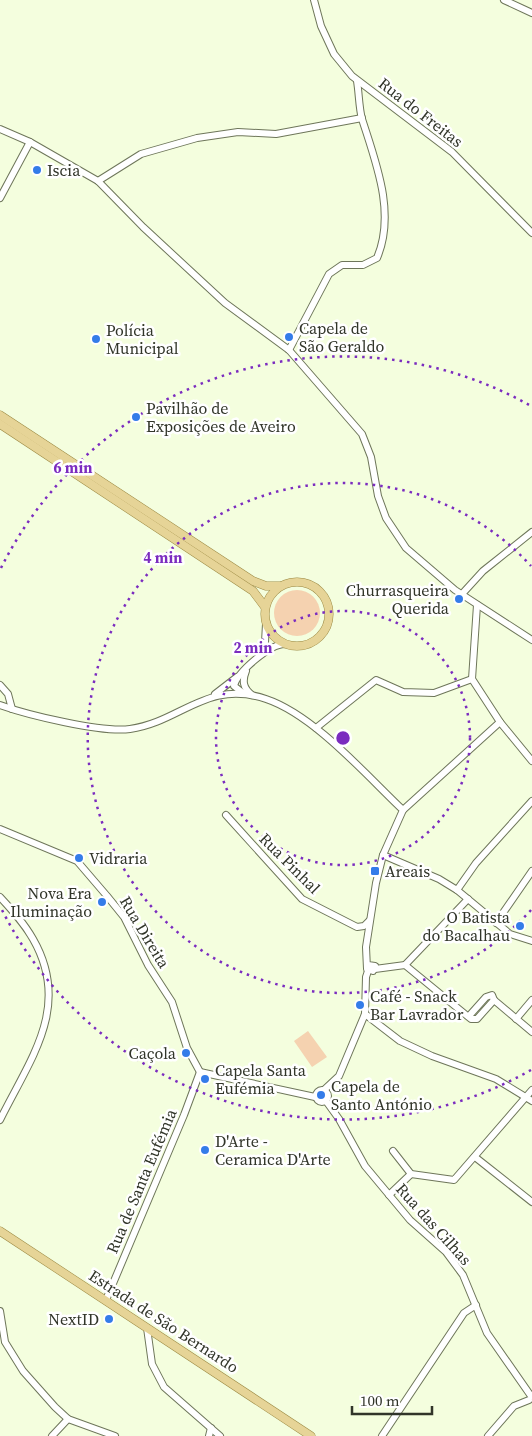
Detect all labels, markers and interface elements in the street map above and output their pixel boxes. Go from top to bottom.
street label: Rua do Freitas [374,72,468,152]
place label: Iscia [47,159,81,181]
marker: Iscia [31,164,43,176]
place label: Capela de São Geraldo [299,317,384,357]
place label: Polícia Municipal [106,319,179,359]
marker: Capela de São Geraldo [283,331,295,343]
marker: Polícia Municipal [90,333,102,345]
place label: Pavilhão de Exposições de Aveiro [146,397,296,437]
marker: Pavilhão de Exposições de Aveiro [130,411,142,423]
text: 6 min [54,457,92,478]
text: 4 min [144,547,182,568]
place label: Churrasqueira Querida [346,579,450,619]
marker: Churrasqueira Querida [453,593,465,605]
text: 2 min [234,637,272,658]
centre of rings [334,729,352,747]
street label: Rua Pinhal [255,828,326,899]
place label: Vidraria [89,847,148,869]
marker: Vidraria [73,852,85,864]
place label: Areais [385,860,430,882]
marker: Areais [369,865,381,877]
place label: Nova Era Iluminação [10,882,93,922]
street label: Rua Direita [115,892,176,973]
marker: Nova Era Iluminação [96,896,108,908]
place label: O Batista do Bacalhau [422,906,511,946]
marker: O Batista do Bacalhau [514,920,526,932]
place label: Café - Snack Bar Lavrador [370,985,464,1025]
marker: Café - Snack Bar Lavrador [354,999,366,1011]
place label: Caçola [129,1042,177,1064]
marker: Caçola [180,1047,192,1059]
place label: Capela Santa Eufémia [215,1059,307,1099]
marker: Capela Santa Eufémia [199,1073,211,1085]
place label: Capela de Santo António [331,1075,432,1115]
marker: Capela de Santo António [315,1089,327,1101]
street label: Rua de Santa Eufémia [101,1105,182,1257]
place label: D'Arte - Ceramica D'Arte [215,1130,331,1170]
marker: D'Arte - Ceramica D'Arte [199,1144,211,1156]
street label: Rua das Cilhas [391,1178,477,1270]
street label: Estrada de São Bernardo [85,1264,243,1378]
place label: NextID [48,1308,99,1330]
marker: NextID [103,1313,115,1325]
scale bar [352,1384,432,1416]
text: 100 m [360,1390,400,1411]

